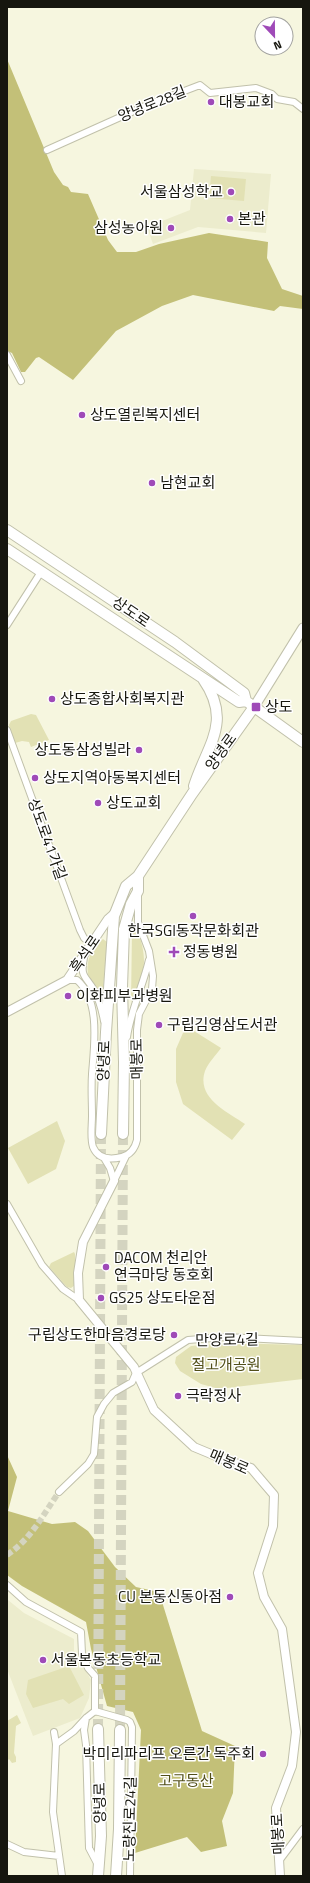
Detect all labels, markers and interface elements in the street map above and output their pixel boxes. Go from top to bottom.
north arrow [254,16,294,56]
text: N [271,36,284,54]
street label: 양녕로28길 [114,79,190,128]
place label: 대봉교회 [219,90,274,113]
marker: 대봉교회 [206,97,216,107]
place label: 서울삼성학교 [140,180,223,203]
marker: 서울삼성학교 [226,187,236,197]
place label: 본관 [238,207,266,230]
marker: 본관 [225,214,235,224]
place label: 삼성농아원 [94,216,163,239]
marker: 삼성농아원 [166,223,176,233]
place label: 상도열린복지센터 [90,403,200,426]
marker: 상도열린복지센터 [77,410,87,420]
place label: 남현교회 [160,471,215,494]
marker: 남현교회 [147,478,157,488]
street label: 상도로 [108,590,155,633]
place label: 상도종합사회복지관 [60,687,184,710]
marker: 상도종합사회복지관 [47,694,57,704]
place label: 상도 [265,695,293,718]
marker: 상도 [250,701,262,713]
street label: 양녕로 [199,728,242,775]
place label: 상도동삼성빌라 [34,738,131,761]
marker: 상도동삼성빌라 [134,745,144,755]
place label: 상도지역아동복지센터 [43,766,181,789]
marker: 상도지역아동복지센터 [30,773,40,783]
place label: 상도교회 [106,791,161,814]
street label: 상도로41가길 [22,795,73,883]
marker: 상도교회 [93,798,103,808]
marker: 한국SGI동작문화회관 [188,911,198,921]
place label: 한국SGI동작문화회관 [127,919,259,942]
street label: 흑석로 [63,930,106,977]
place label: 정동병원 [183,940,238,963]
marker: 정동병원 [168,946,180,958]
place label: 이화피부과병원 [76,984,173,1007]
marker: 이화피부과병원 [63,991,73,1001]
place label: 구립김영삼도서관 [167,1013,278,1036]
marker: 구립김영삼도서관 [154,1020,164,1030]
street label: 매봉로 [125,1038,148,1080]
street label: 양녕로 [91,1040,116,1082]
place label: DACOM 천리안 연극마당 동호회 [114,1246,214,1286]
marker: DACOM 천리안 연극마당 동호회 [101,1262,111,1272]
place label: GS25 상도타운점 [109,1286,215,1309]
marker: GS25 상도타운점 [96,1293,106,1303]
place label: 구립상도한마음경로당 [28,1323,166,1346]
street label: 만양로4길 [195,1327,259,1352]
marker: 구립상도한마음경로당 [169,1330,179,1340]
park label: 절고개공원 [191,1353,261,1376]
place label: 극락정사 [186,1384,241,1407]
marker: 극락정사 [173,1391,183,1401]
street label: 매봉로 [206,1443,253,1480]
place label: CU 본동신동아점 [118,1585,222,1608]
marker: CU 본동신동아점 [225,1592,235,1602]
place label: 서울본동초등학교 [51,1648,161,1671]
marker: 서울본동초등학교 [38,1655,48,1665]
place label: 박미리파리프 오른간 독주회 [83,1742,255,1765]
marker: 박미리파리프 오른간 독주회 [258,1749,268,1759]
park label: 고구동산 [158,1769,214,1792]
street label: 노량진로24길 [117,1776,142,1862]
street label: 양녕로 [88,1782,111,1824]
street label: 매봉로 [265,1813,290,1855]

